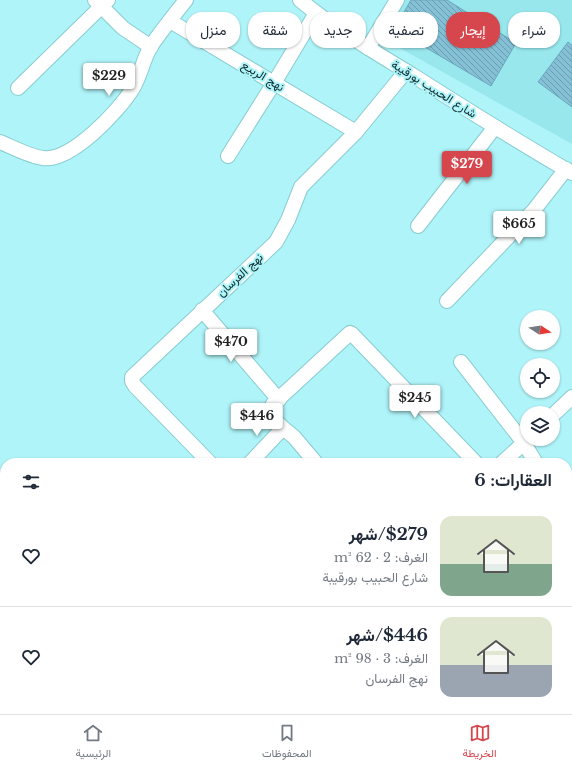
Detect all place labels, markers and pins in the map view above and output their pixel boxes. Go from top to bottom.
pin: $229 [85,63,133,97]
pin: $279 [443,151,491,185]
pin: $665 [495,211,543,245]
pin: $470 [207,329,255,363]
pin: $245 [391,385,439,419]
pin: $446 [233,403,281,437]

